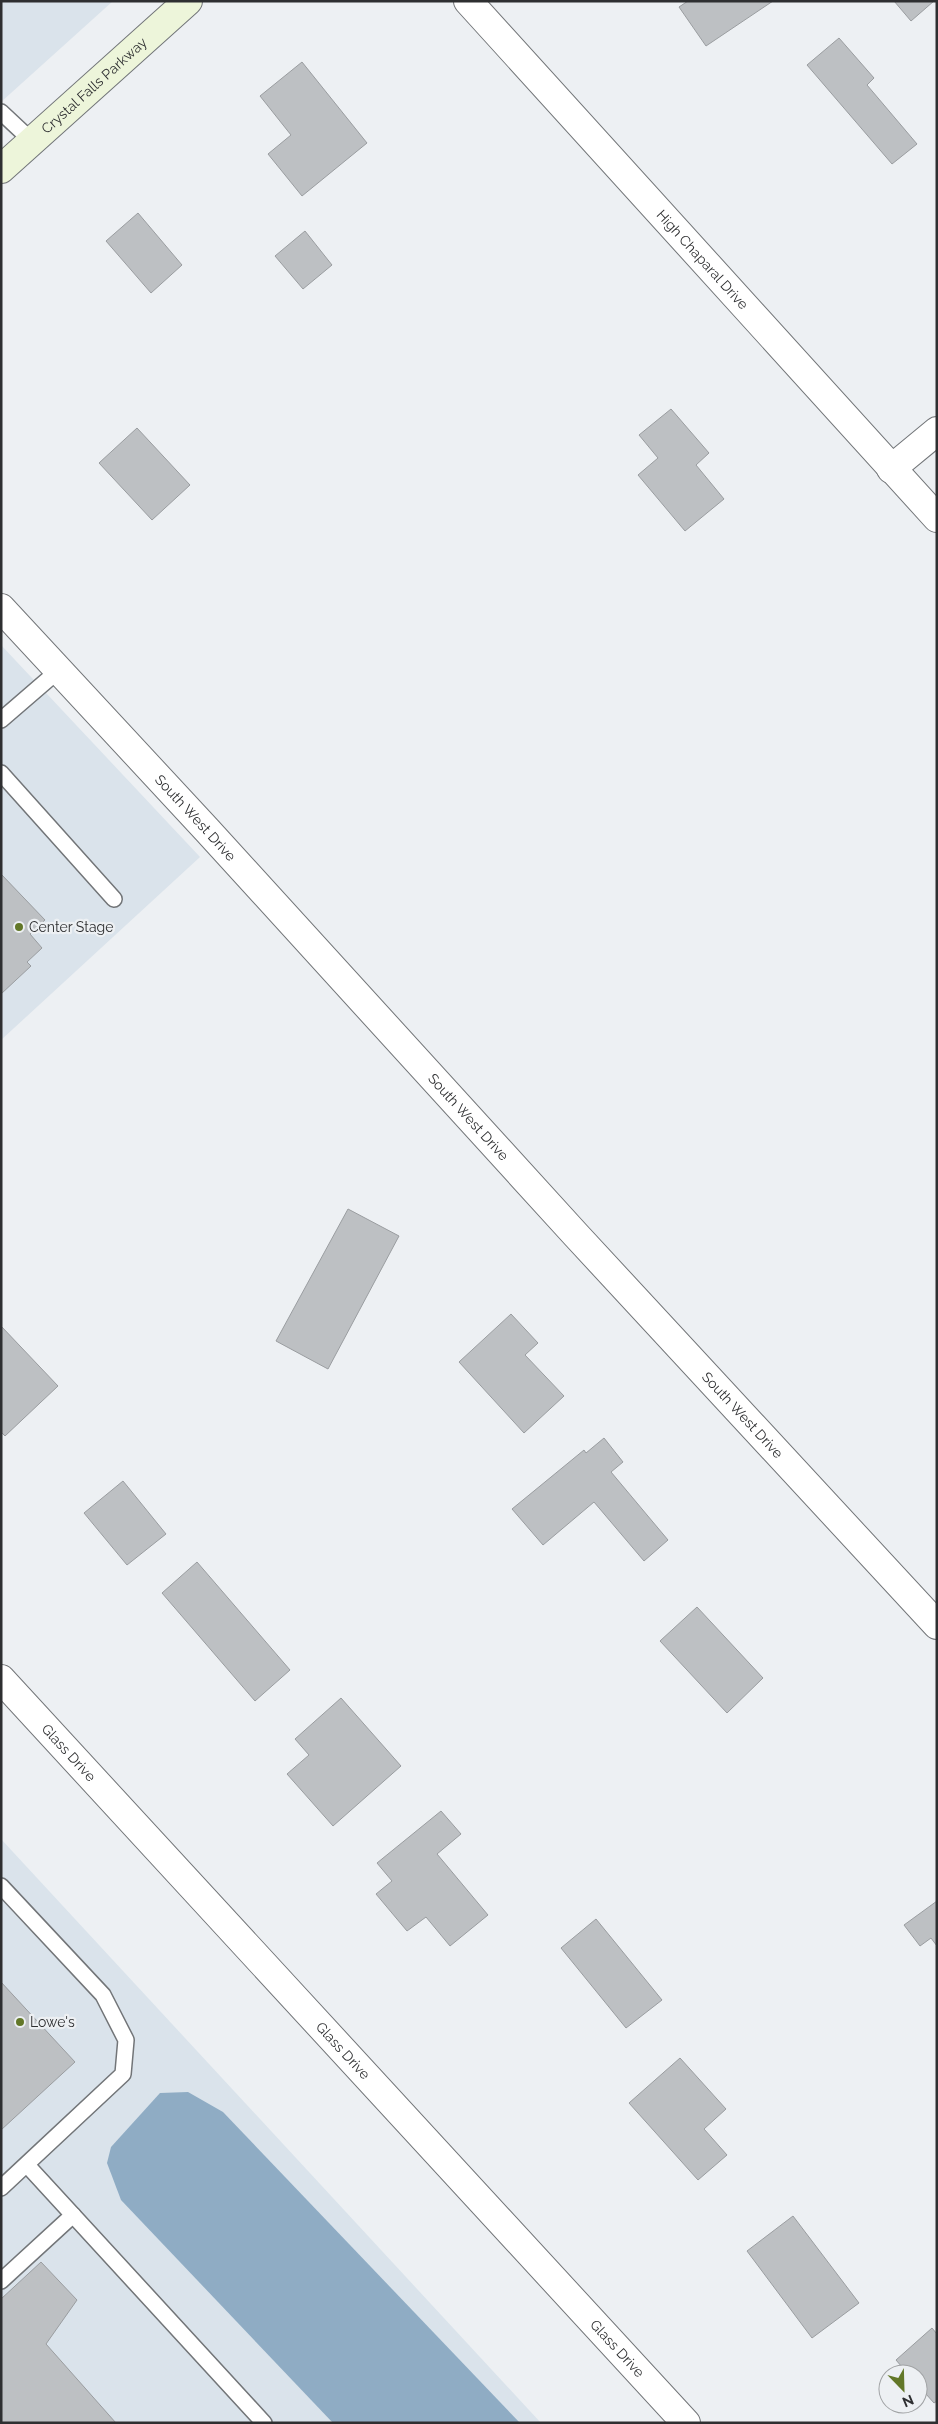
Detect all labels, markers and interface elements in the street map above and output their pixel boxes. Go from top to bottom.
street label: Crystal Falls Parkway [38,34,150,137]
street label: High Chaparal Drive [653,207,752,312]
street label: South West Drive [152,771,239,864]
place label: Center Stage [29,919,113,935]
marker: Center Stage [13,921,25,933]
street label: South West Drive [425,1070,512,1164]
street label: South West Drive [699,1369,786,1461]
street label: Glass Drive [38,1721,99,1784]
place label: Lowe's [30,2014,75,2030]
marker: Lowe's [14,2016,26,2028]
street label: Glass Drive [313,2019,373,2082]
street label: Glass Drive [587,2317,648,2380]
north arrow [878,2364,928,2414]
text: N [900,2392,916,2410]

